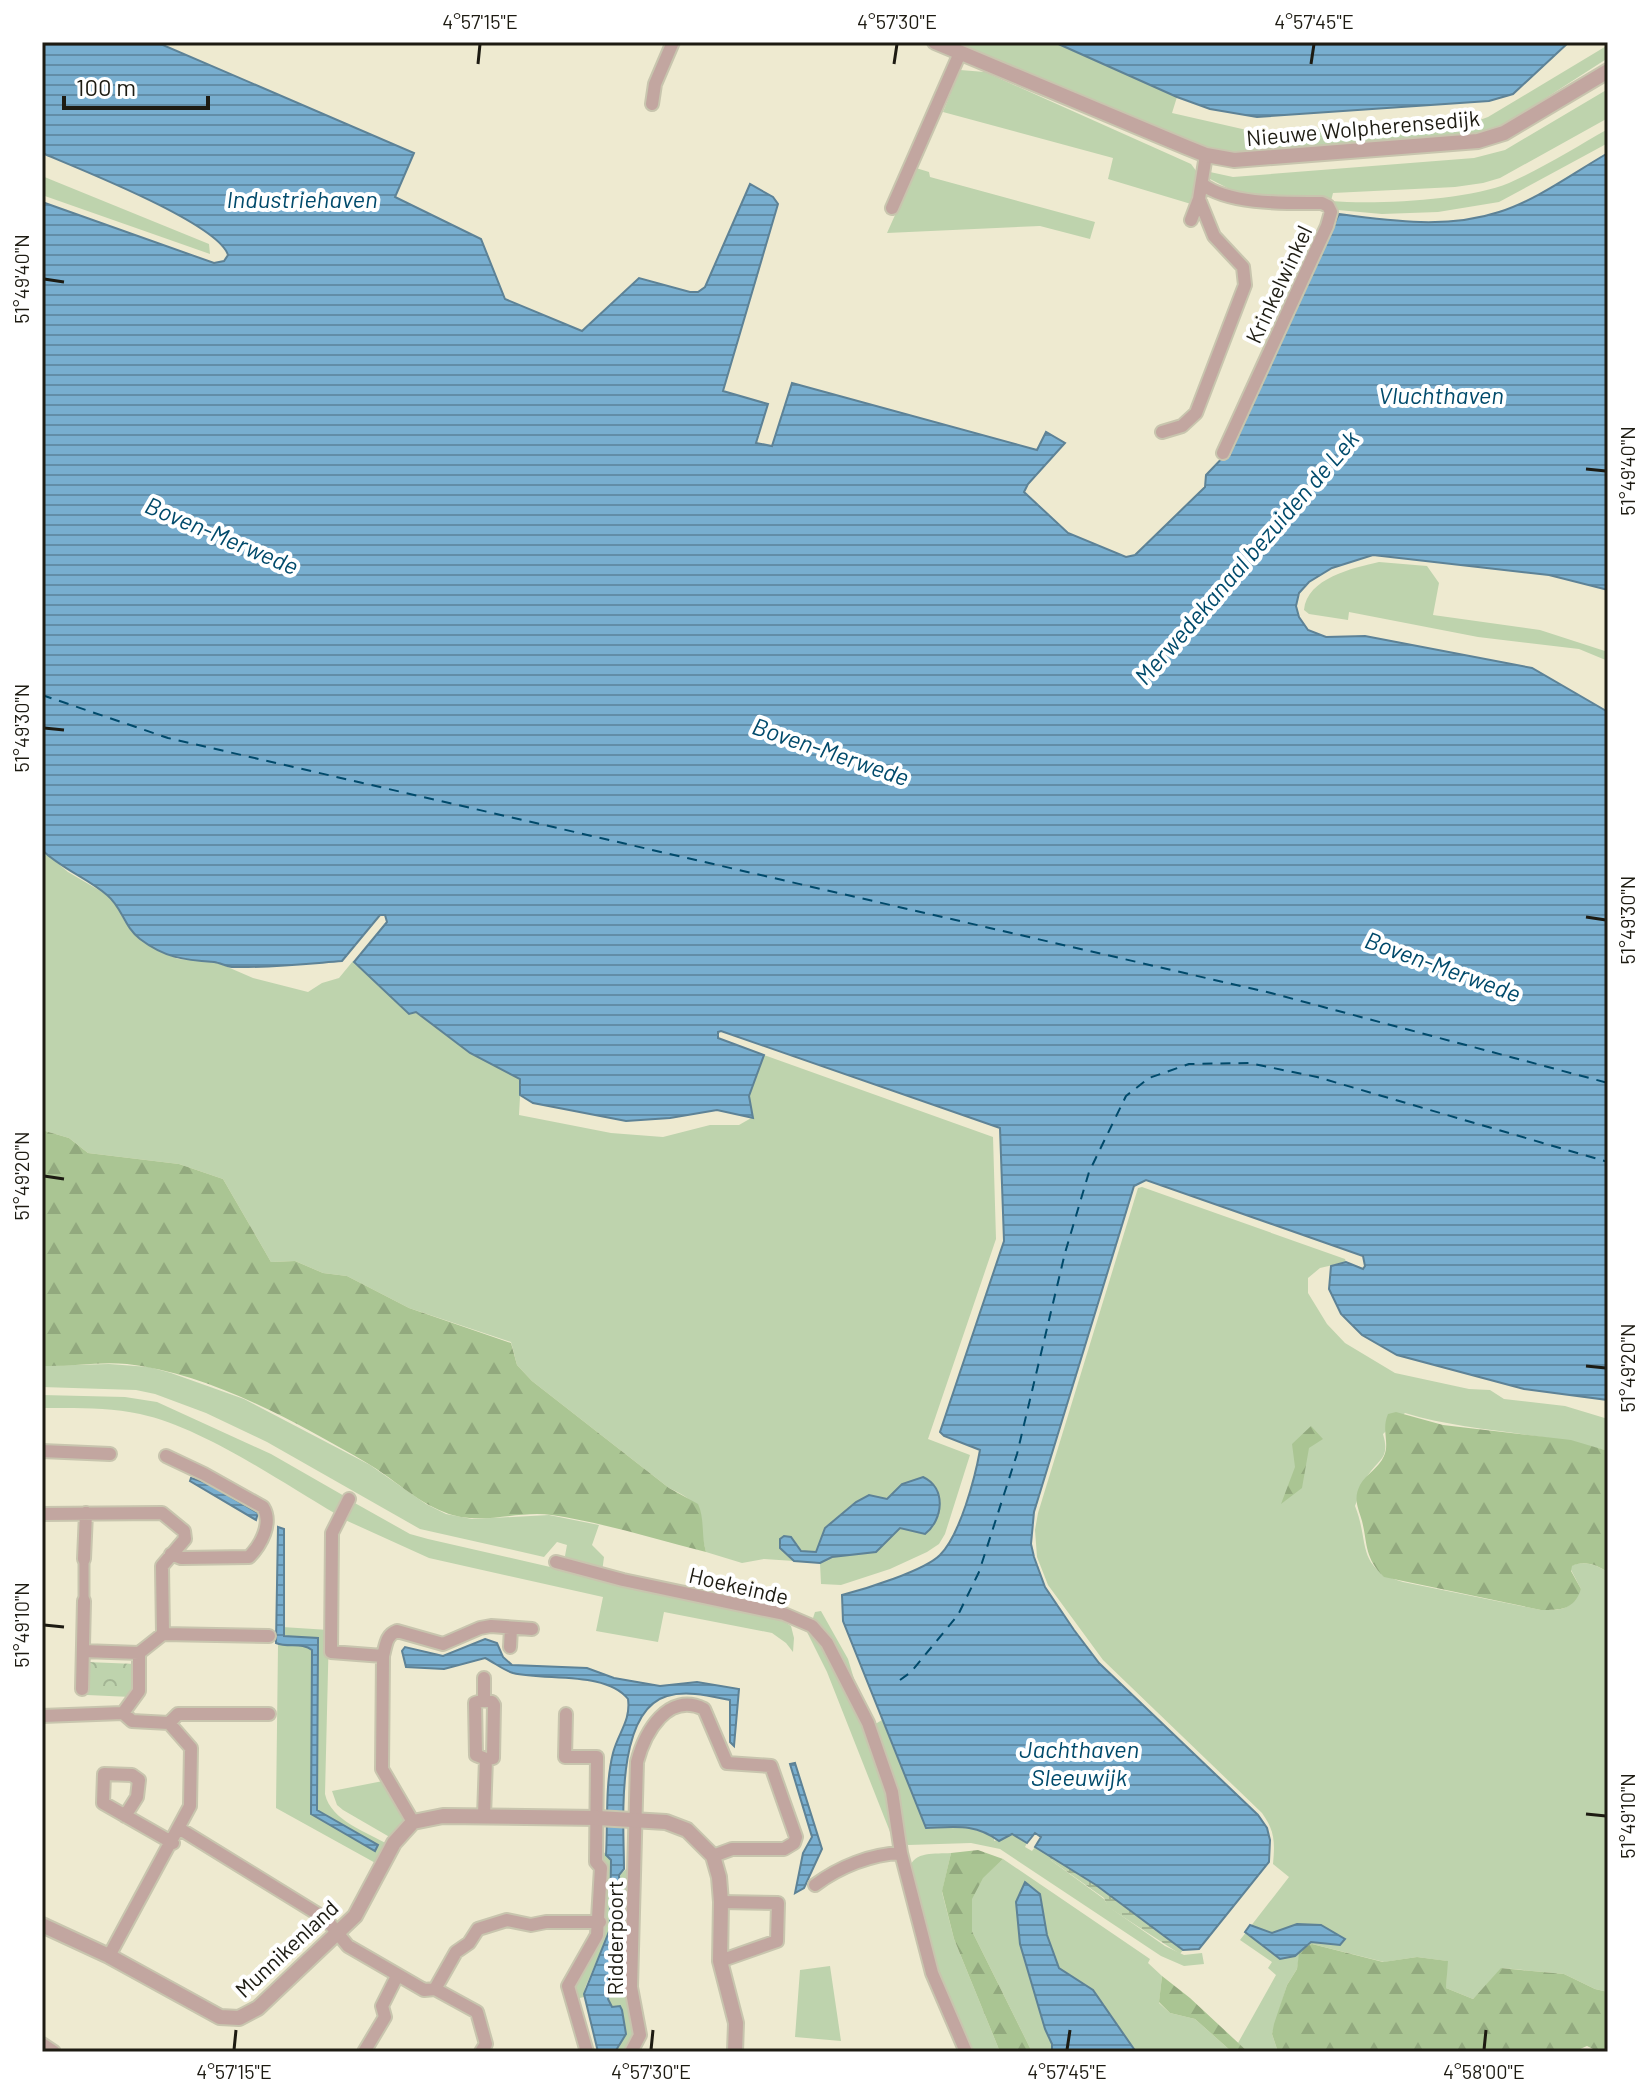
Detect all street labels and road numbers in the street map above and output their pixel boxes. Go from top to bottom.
street label: Nieuwe Wolpherensedijk [1245,104,1481,150]
street label: Krinkelwinkel [1239,221,1317,347]
street label: Hoekeinde [687,1561,791,1609]
street label: Ridderpoort [601,1880,627,1996]
street label: Munnikenland [229,1894,343,2002]

